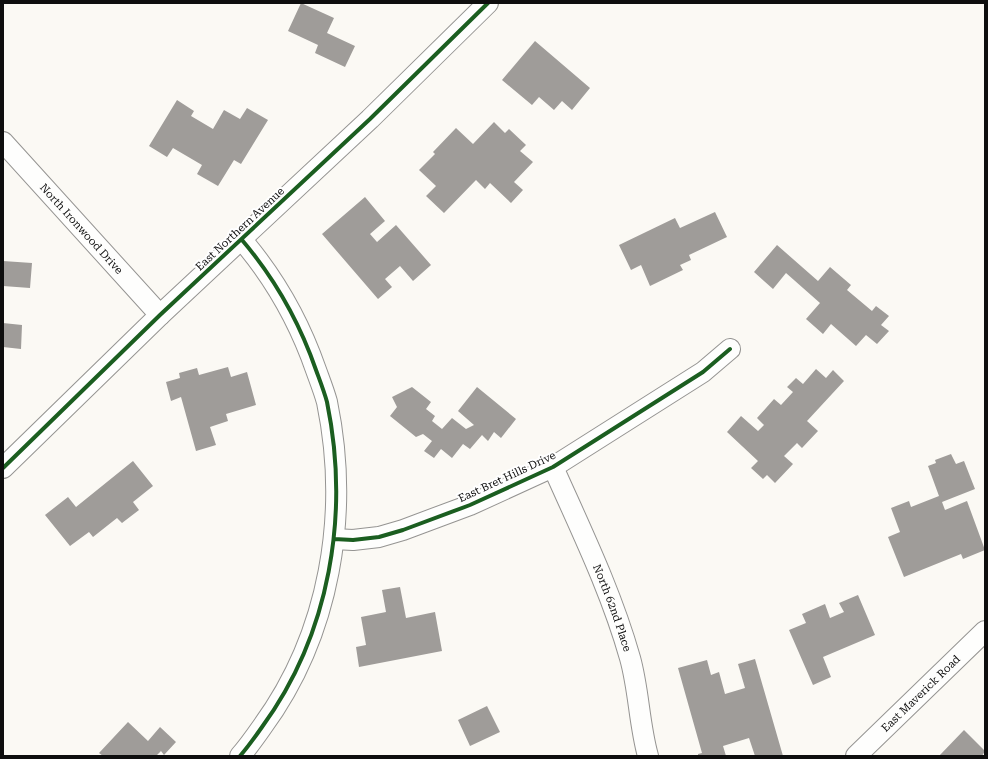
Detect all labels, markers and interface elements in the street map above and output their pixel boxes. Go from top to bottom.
street label: North Ironwood Drive [37,181,126,277]
street label: East Northern Avenue [193,185,287,273]
street label: East Bret Hills Drive [456,449,558,505]
street label: North 62nd Place [590,562,634,653]
street label: East Maverick Road [879,652,963,734]

